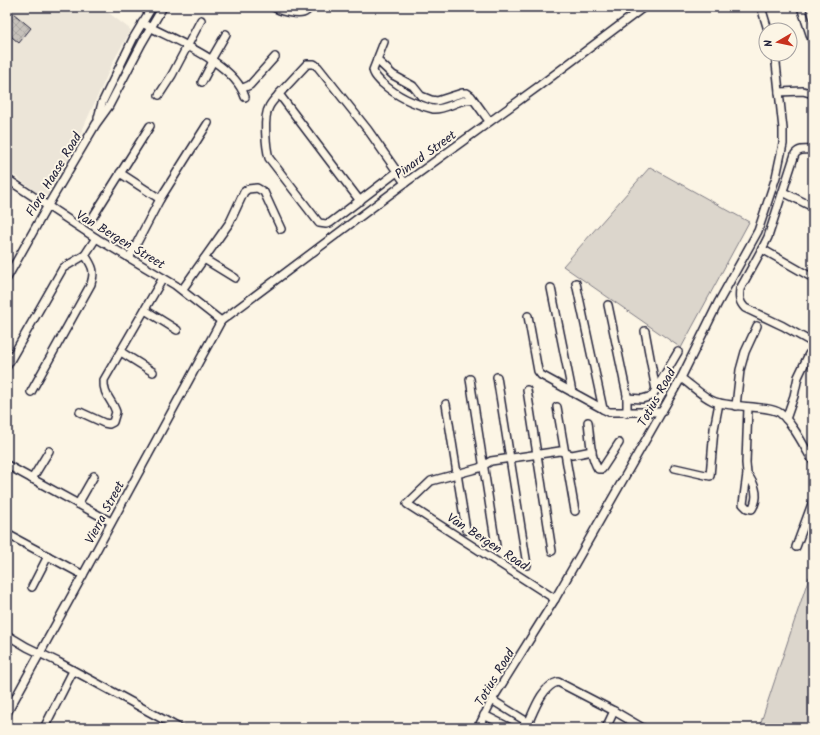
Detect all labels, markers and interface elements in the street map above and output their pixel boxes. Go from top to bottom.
north arrow [758,22,798,62]
text: N [760,39,779,48]
street label: Pinard Street [391,125,462,185]
street label: Flora Haase Road [21,128,88,221]
street label: Van Bergen Street [72,205,170,276]
street label: Totius Road [633,364,682,431]
street label: Vierra Street [80,477,131,548]
street label: Van Bergen Road [442,508,533,577]
street label: Totius Road [470,644,521,711]

